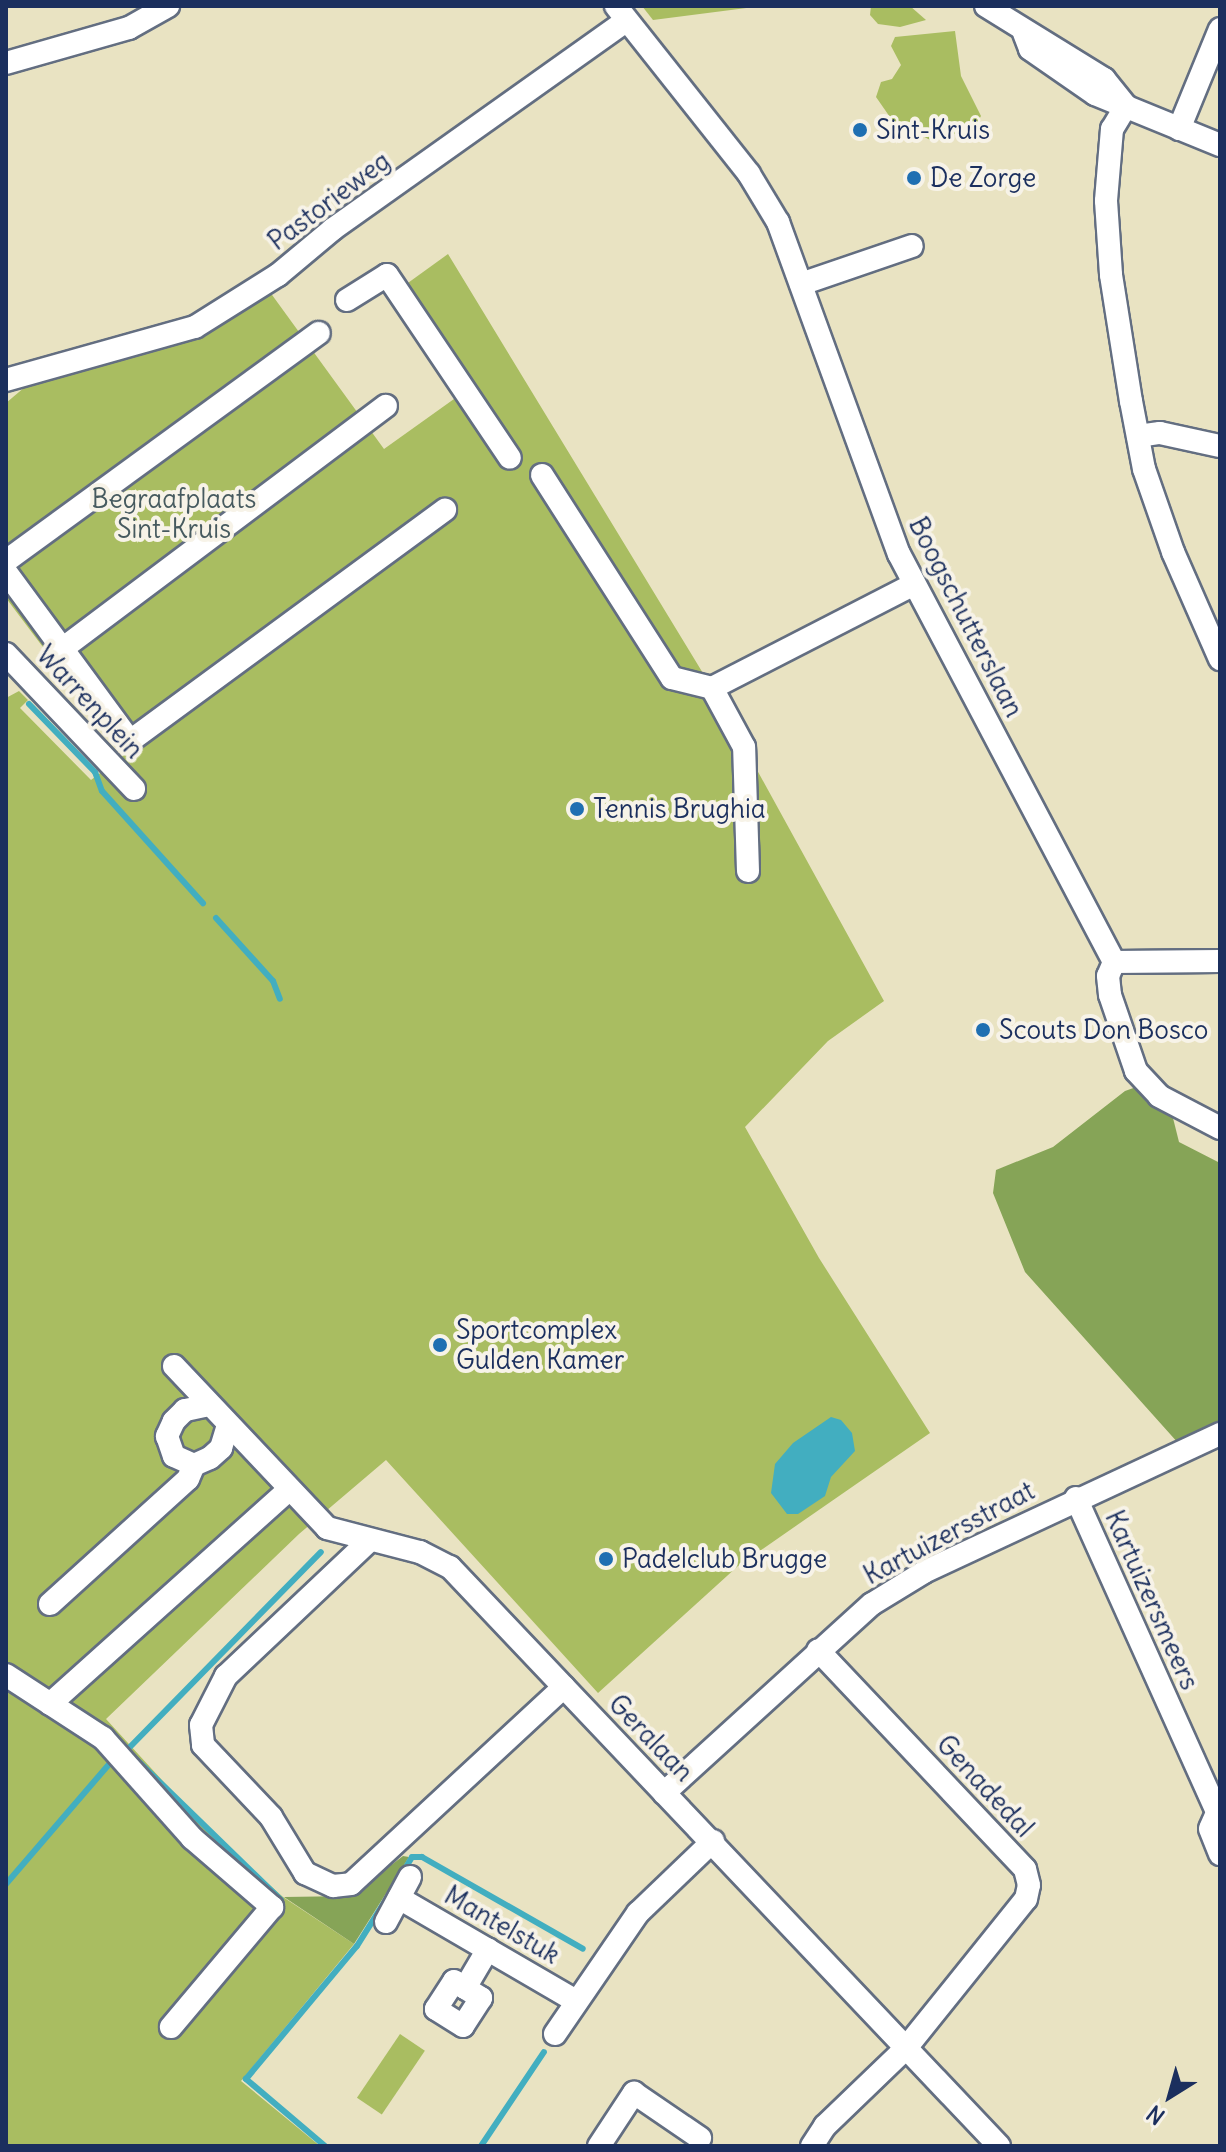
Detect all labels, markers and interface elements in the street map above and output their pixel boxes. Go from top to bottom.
place label: Sint-Kruis [876,114,990,146]
marker: Sint-Kruis [851,121,869,139]
street label: Pastorieweg [262,145,396,257]
place label: De Zorge [930,162,1036,194]
marker: De Zorge [905,169,923,187]
park label: Begraafplaats Sint-Kruis [92,483,256,544]
street label: Boogschutterslaan [902,512,1030,722]
street label: Warrenplein [30,639,150,765]
place label: Tennis Brughia [593,793,766,825]
marker: Tennis Brughia [568,800,586,818]
place label: Scouts Don Bosco [999,1014,1208,1046]
marker: Scouts Don Bosco [974,1021,992,1039]
place label: Sportcomplex Gulden Kamer [456,1314,624,1376]
marker: Sportcomplex Gulden Kamer [431,1336,449,1354]
street label: Kartuizersstraat [858,1475,1040,1591]
street label: Kartuizersmeers [1099,1506,1205,1694]
place label: Padelclub Brugge [622,1543,827,1575]
marker: Padelclub Brugge [597,1550,615,1568]
street label: Geralaan [602,1688,700,1788]
street label: Genadedal [930,1729,1040,1843]
street label: Mantelstuk [439,1880,565,1970]
north arrow [1130,2056,1210,2136]
text: N [1141,2099,1170,2131]

